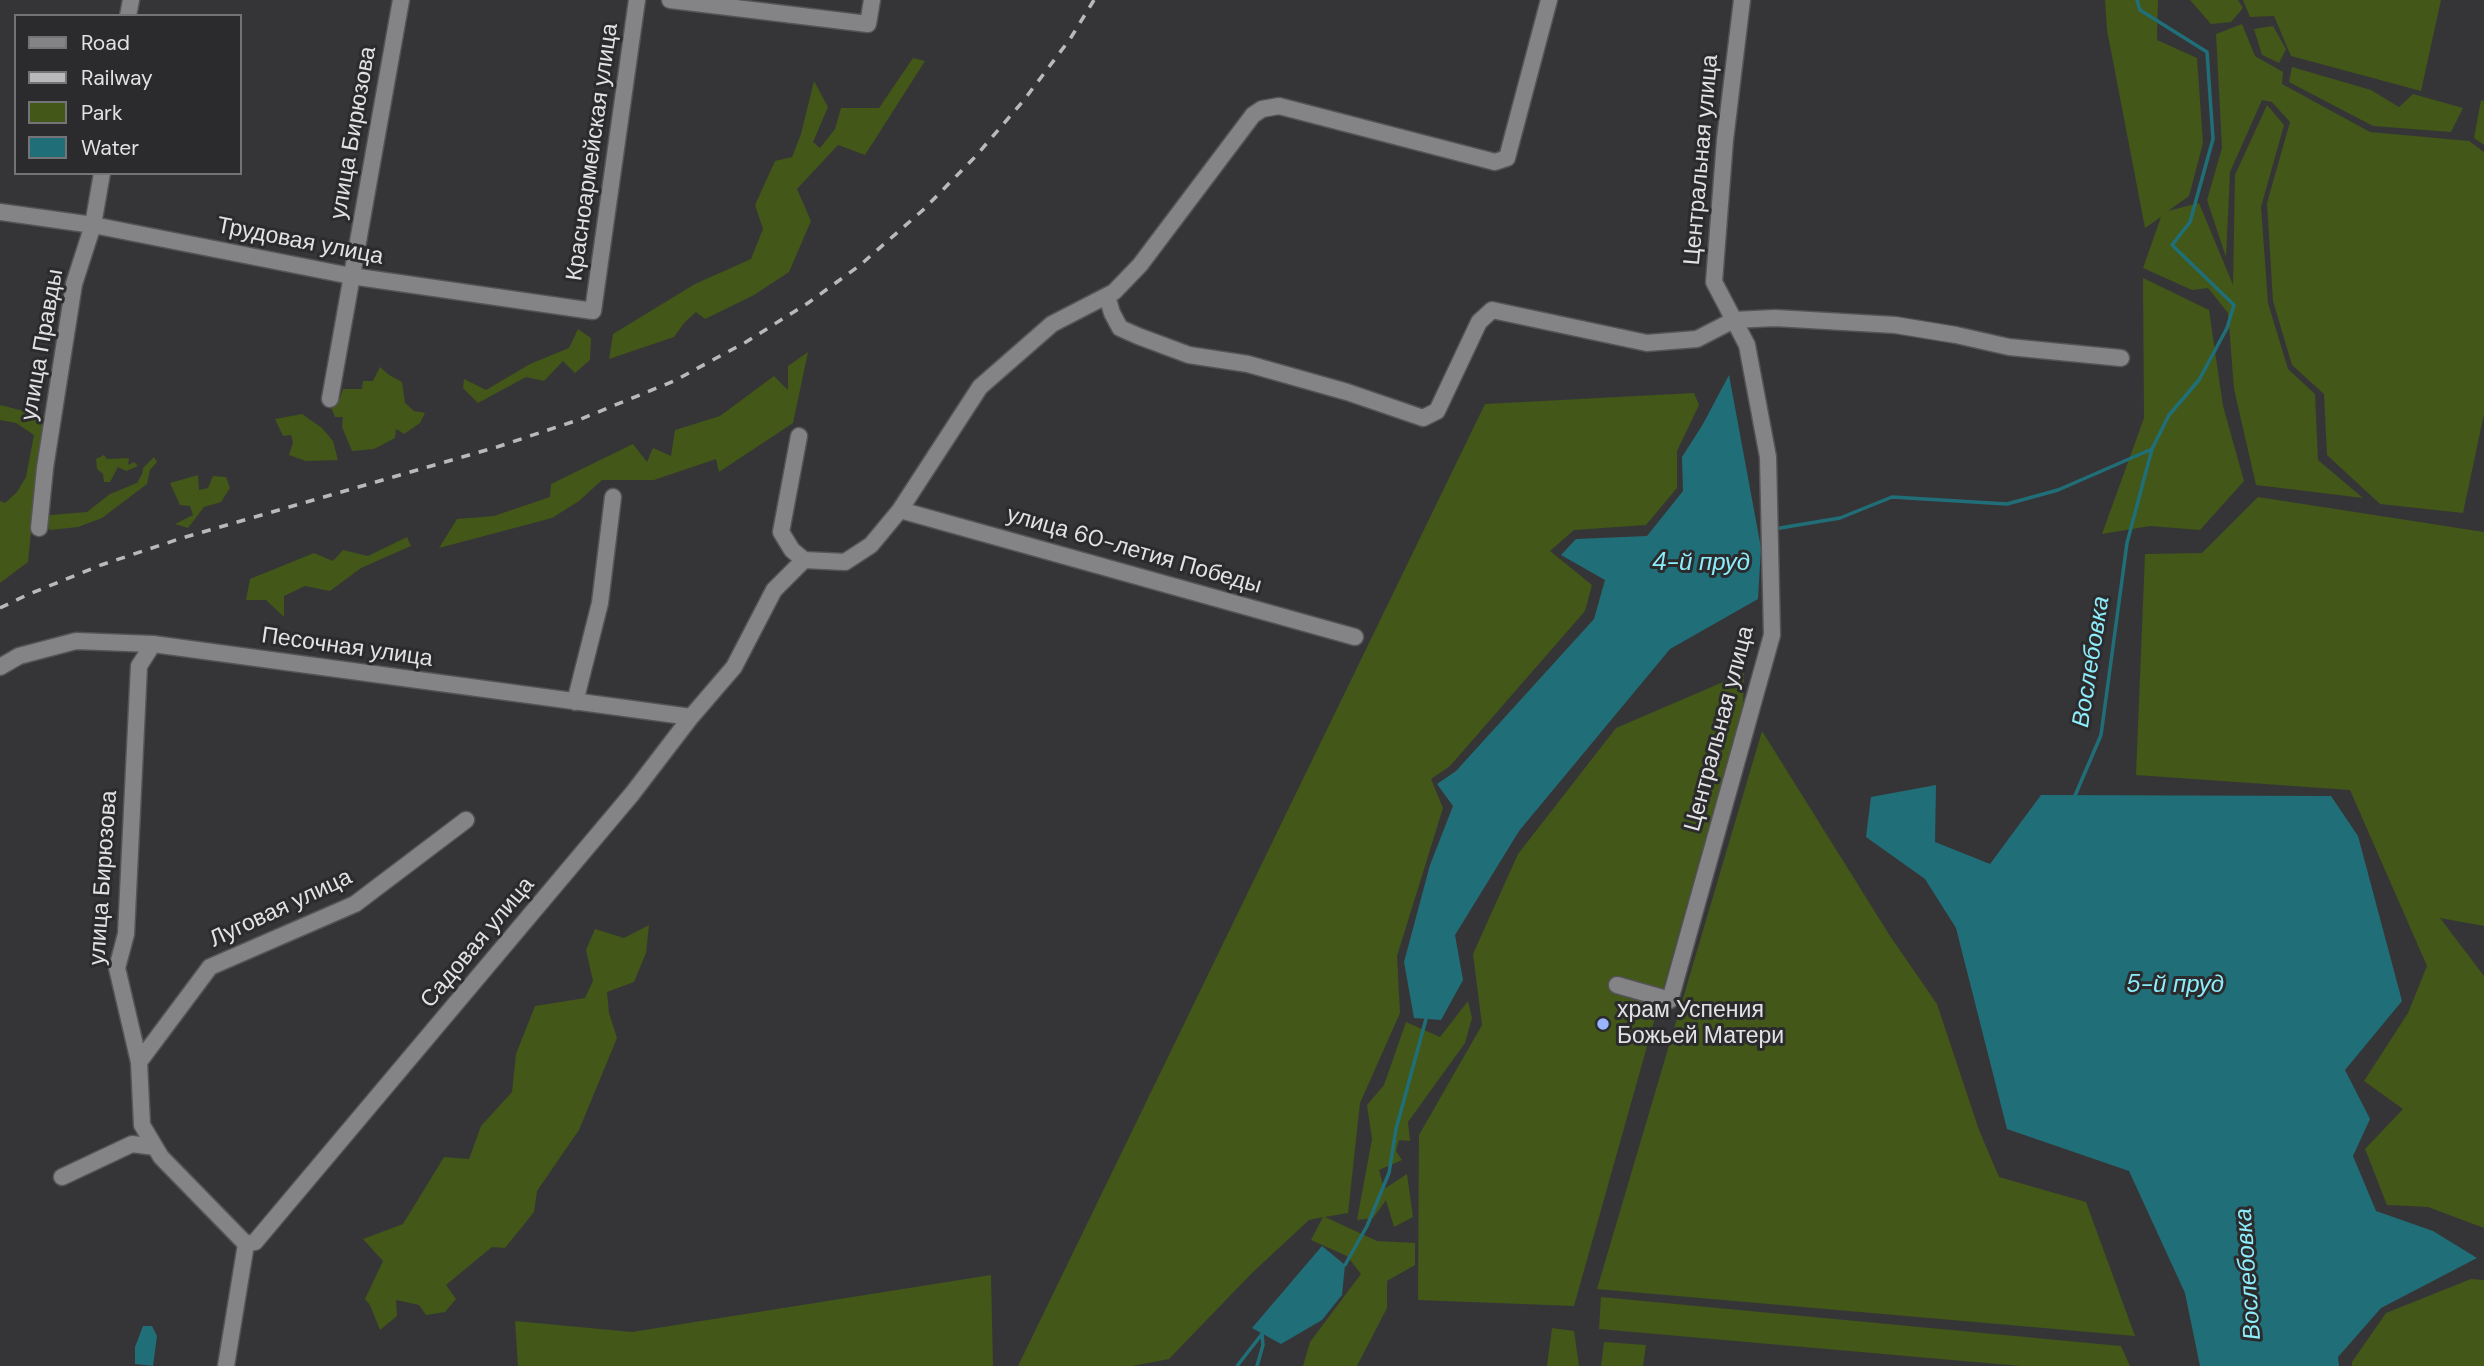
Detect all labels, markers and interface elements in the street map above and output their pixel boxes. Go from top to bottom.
legend [14,14,242,175]
street label: Красноармейская улица [561,22,625,282]
text: Road [81,29,130,57]
street label: улица Бирюзова [325,44,383,222]
street label: Центральная улица [1679,54,1725,266]
text: Railway [81,64,153,92]
text: Park [81,99,122,127]
text: Water [81,134,139,162]
street label: Трудовая улица [215,212,385,272]
street label: улица Правды [16,267,70,423]
street label: улица 60-летия Победы [1003,501,1265,601]
water label: 4-й пруд [1652,550,1750,578]
water label: Вослебовка [2067,594,2117,730]
street label: Песочная улица [260,622,434,674]
street label: Центральная улица [1679,623,1761,835]
street label: улица Бирюзова [84,790,124,966]
street label: Луговая улица [205,864,357,954]
street label: Садовая улица [415,872,541,1014]
water label: 5-й пруд [2126,972,2224,1000]
place label: храм Успения Божьей Матери [1617,997,1784,1051]
marker: храм Успения Божьей Матери [1595,1016,1611,1032]
water label: Вослебовка [2230,1207,2268,1341]

